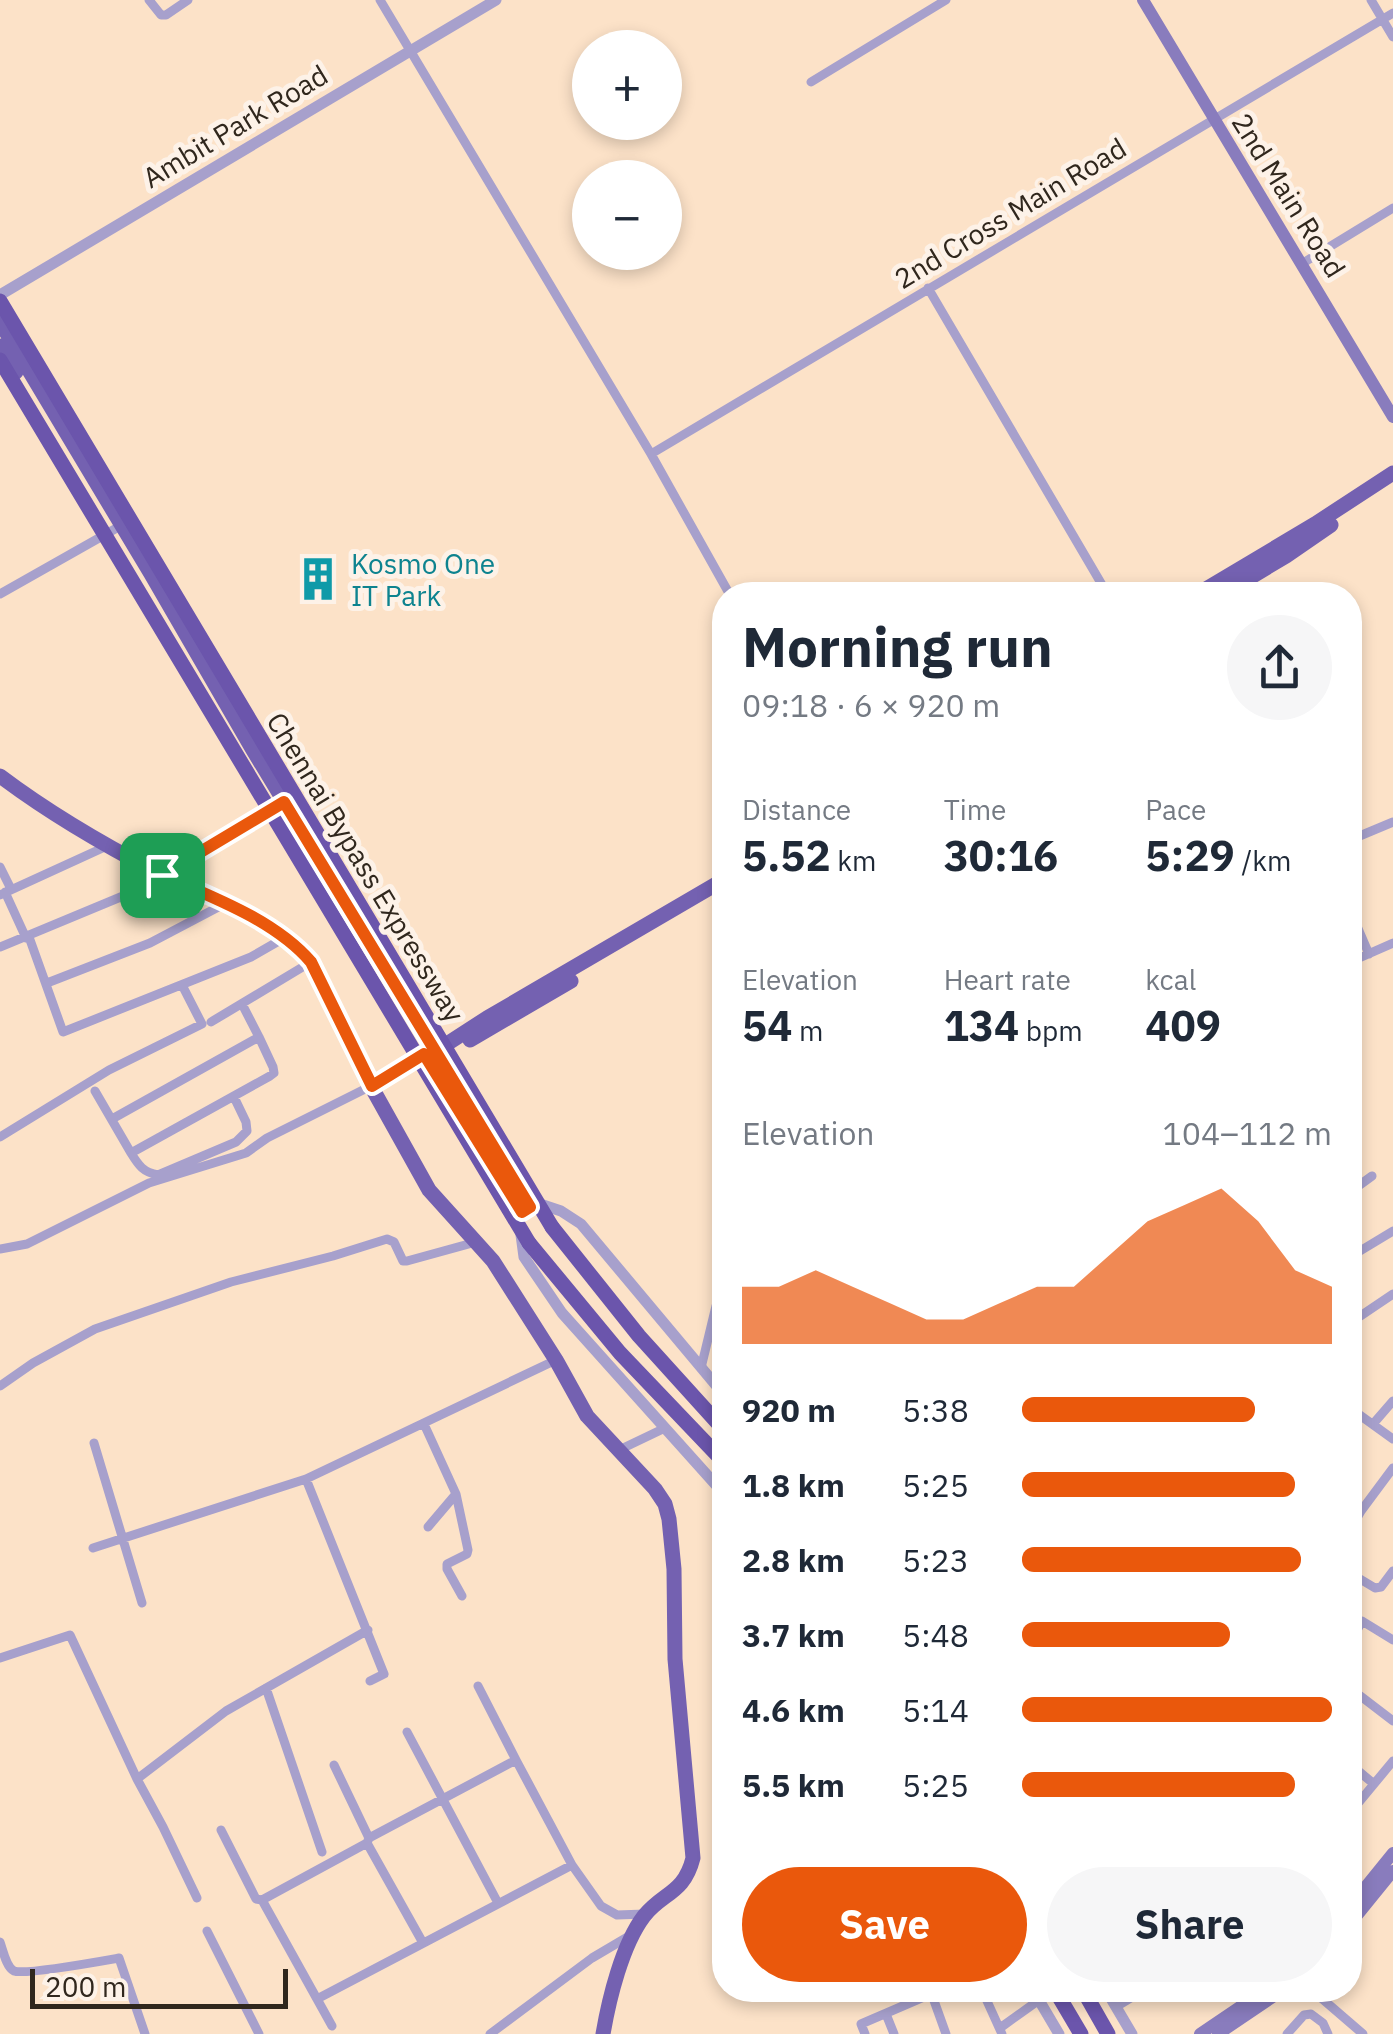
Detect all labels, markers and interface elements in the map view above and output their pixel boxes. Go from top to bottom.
map controls [572,30,682,270]
button: + [572,30,682,140]
street label: Ambit Park Road [136,56,334,196]
street label: 2nd Main Road [1224,106,1354,284]
street label: 2nd Cross Main Road [887,129,1133,297]
button: − [572,160,682,270]
place label: Kosmo One IT Park [351,545,495,614]
building icon: Kosmo One IT Park [294,555,342,603]
text: Morning run [742,611,1053,682]
button: share [1227,615,1332,720]
text: 09:18 · 6 × 920 m [742,684,1000,726]
street label: Chennai Bypass Expressway [259,705,473,1029]
text: Distance [742,791,851,828]
text: Time [944,791,1007,828]
text: Pace [1145,791,1206,828]
text: 5.52 [742,828,831,883]
text: 30:16 [944,828,1058,883]
text: 5:29 [1145,828,1235,883]
pin [120,833,205,918]
text: km [831,842,876,879]
text: /km [1235,842,1291,879]
icon: arrive [135,848,190,903]
text: Elevation [742,961,858,998]
text: Heart rate [944,961,1071,998]
text: kcal [1145,961,1196,998]
text: 54 [742,998,792,1053]
text: 134 [944,998,1019,1053]
text: 409 [1145,998,1221,1053]
text: m [792,1012,823,1049]
text: bpm [1019,1012,1083,1049]
text: Elevation [742,1112,875,1154]
text: 104–112 m [1162,1112,1332,1154]
text: 920 m [742,1389,836,1431]
text: 5:38 [902,1389,969,1431]
text: 1.8 km [742,1464,845,1506]
text: 5:25 [902,1464,969,1506]
text: 2.8 km [742,1539,845,1581]
text: 5:23 [902,1539,969,1581]
text: 3.7 km [742,1614,845,1656]
text: 5:48 [902,1614,969,1656]
text: 4.6 km [742,1689,845,1731]
text: 5:14 [902,1689,969,1731]
text: 5.5 km [742,1764,845,1806]
text: 5:25 [902,1764,969,1806]
button: Save [742,1867,1027,1982]
button: Share [1047,1867,1332,1982]
scale bar [30,1964,288,2008]
text: 200 m [45,1968,126,2005]

